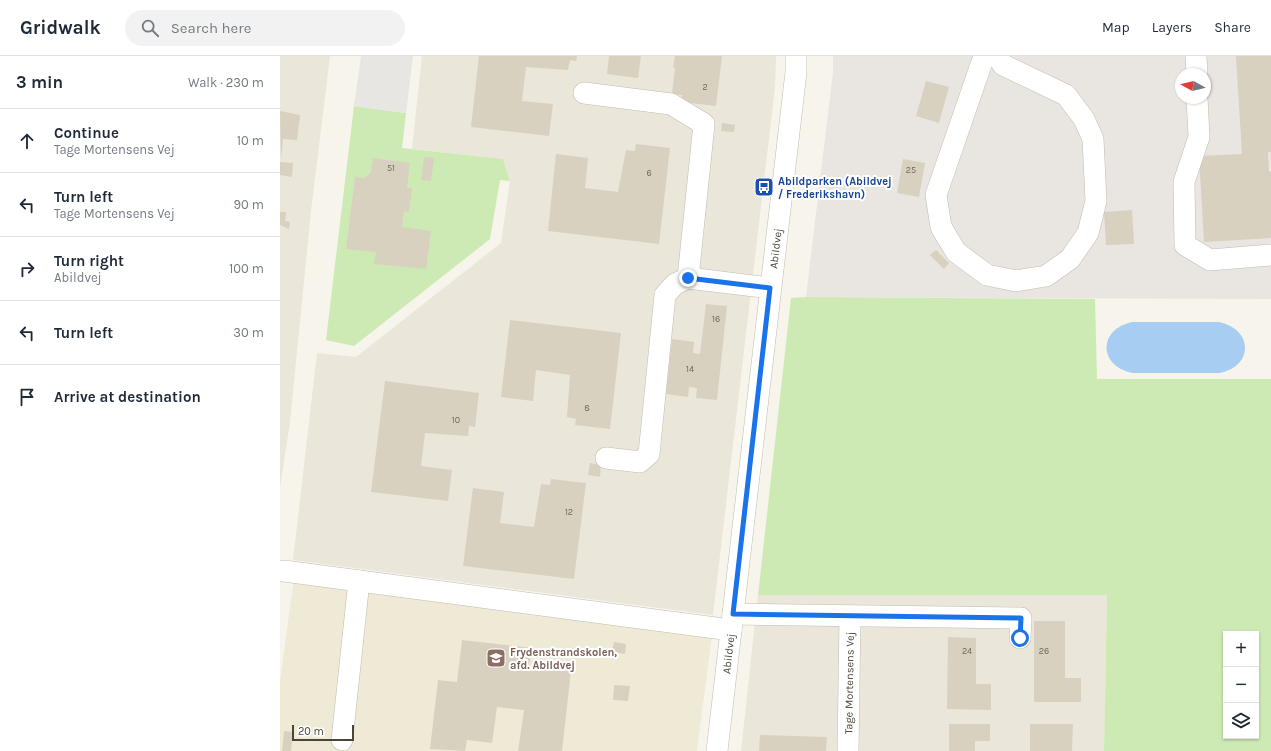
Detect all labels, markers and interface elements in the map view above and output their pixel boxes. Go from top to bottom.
search box [125,10,405,46]
text: Gridwalk [20,17,101,39]
icon: search [139,17,161,39]
text: Search here [171,19,251,37]
text: Map [1102,19,1130,36]
text: Layers [1152,19,1192,36]
text: Share [1214,19,1251,36]
north arrow [1175,68,1211,104]
text: 3 min [16,72,63,92]
text: Walk · 230 m [188,75,264,90]
house number: 2 [702,82,708,92]
text: Continue [54,124,119,142]
icon: ahead [16,130,38,152]
text: 10 m [237,133,264,148]
text: Tage Mortensens Vej [54,142,175,157]
house number: 51 [387,163,395,173]
house number: 25 [906,165,916,175]
house number: 6 [646,168,652,178]
place label: Abildparken (Abildvej / Frederikshavn) [778,175,892,201]
bus stop icon: Abildparken (Abildvej / Frederikshavn) [753,176,775,198]
text: Turn left [54,188,113,206]
icon: left [16,194,38,216]
text: 90 m [233,197,264,212]
text: Tage Mortensens Vej [54,206,175,221]
street label: Abildvej [767,228,785,269]
text: Turn right [54,252,124,270]
icon: right [16,258,38,280]
text: 100 m [229,261,264,276]
route end [679,269,697,287]
text: Abildvej [54,270,102,285]
house number: 16 [712,314,720,324]
icon: left [16,322,38,344]
text: Turn left [54,324,113,342]
text: 30 m [233,325,264,340]
house number: 14 [686,364,694,374]
icon: arrive [16,386,38,408]
text: Arrive at destination [54,388,201,406]
house number: 8 [584,403,590,413]
house number: 10 [452,415,460,425]
house number: 12 [565,507,573,517]
route start [1011,629,1029,647]
map controls [1223,631,1259,739]
button: + [1223,631,1259,667]
street label: Tage Mortensens Vej [842,632,857,734]
street label: Abildvej [720,633,738,675]
place label: Frydenstrandskolen, afd. Abildvej [510,646,617,672]
house number: 24 [962,646,972,656]
house number: 26 [1039,646,1049,656]
school or university icon: Frydenstrandskolen, afd. Abildvej [485,647,507,669]
button: − [1223,667,1259,703]
button: layers [1223,703,1259,739]
scale bar [292,723,354,742]
text: 20 m [298,725,324,738]

